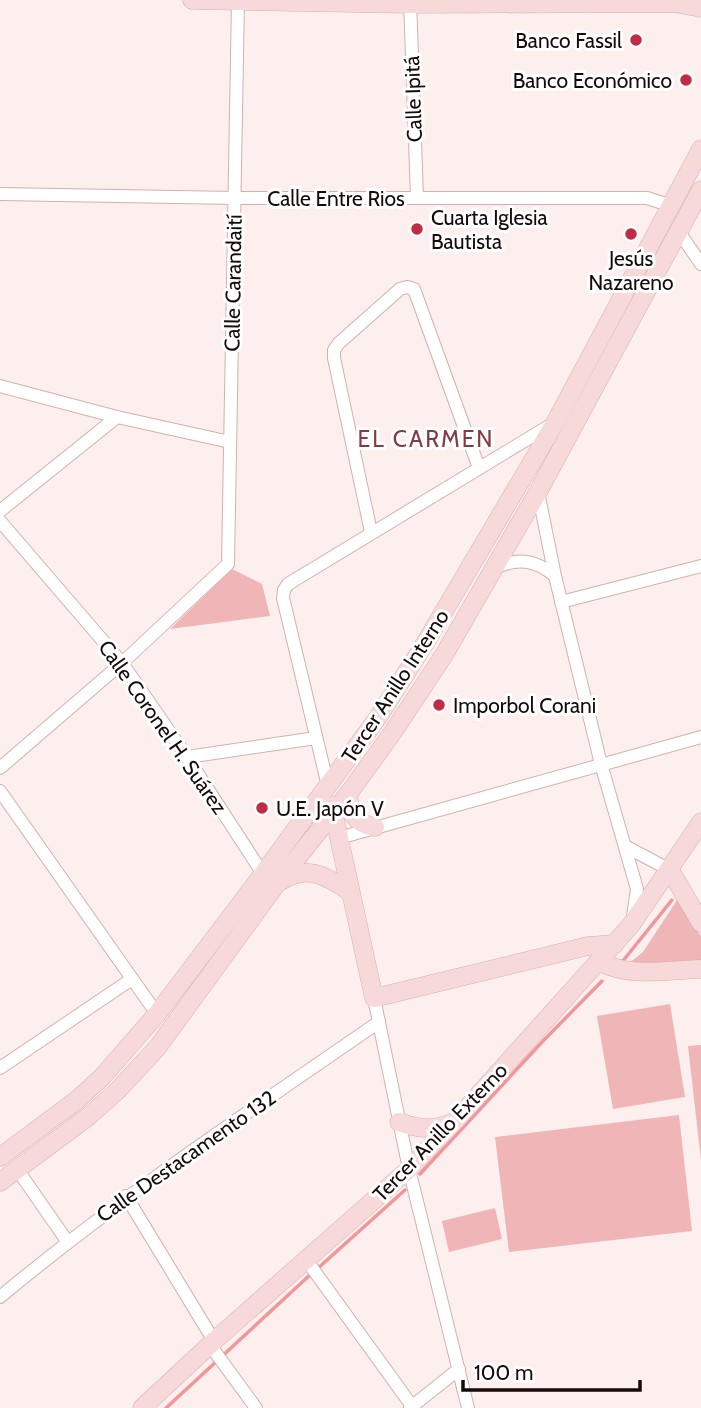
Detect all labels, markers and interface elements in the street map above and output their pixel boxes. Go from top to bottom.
place label: Banco Fassil [515,28,622,53]
marker: Banco Fassil [628,32,644,48]
street label: Calle Ipitá [399,55,427,143]
place label: Banco Económico [513,68,672,93]
marker: Banco Económico [678,72,694,88]
street label: Calle Entre Rios [267,186,405,211]
place label: Cuarta Iglesia Bautista [431,205,548,254]
street label: Calle Carandaití [219,214,247,352]
marker: Cuarta Iglesia Bautista [409,221,425,237]
marker: Jesús Nazareno [623,226,639,242]
place label: Jesús Nazareno [588,246,674,295]
district label: EL CARMEN [357,425,495,453]
street label: Tercer Anillo Interno [336,605,454,767]
street label: Calle Coronel H. Suárez [93,635,233,819]
place label: Imporbol Corani [453,693,596,718]
marker: Imporbol Corani [431,697,447,713]
place label: U.E. Japón V [276,796,384,821]
marker: U.E. Japón V [254,800,270,816]
street label: Tercer Anillo Externo [368,1058,512,1206]
street label: Calle Destacamento 132 [92,1085,280,1227]
scale bar [463,1348,640,1392]
text: 100 m [474,1360,533,1385]

